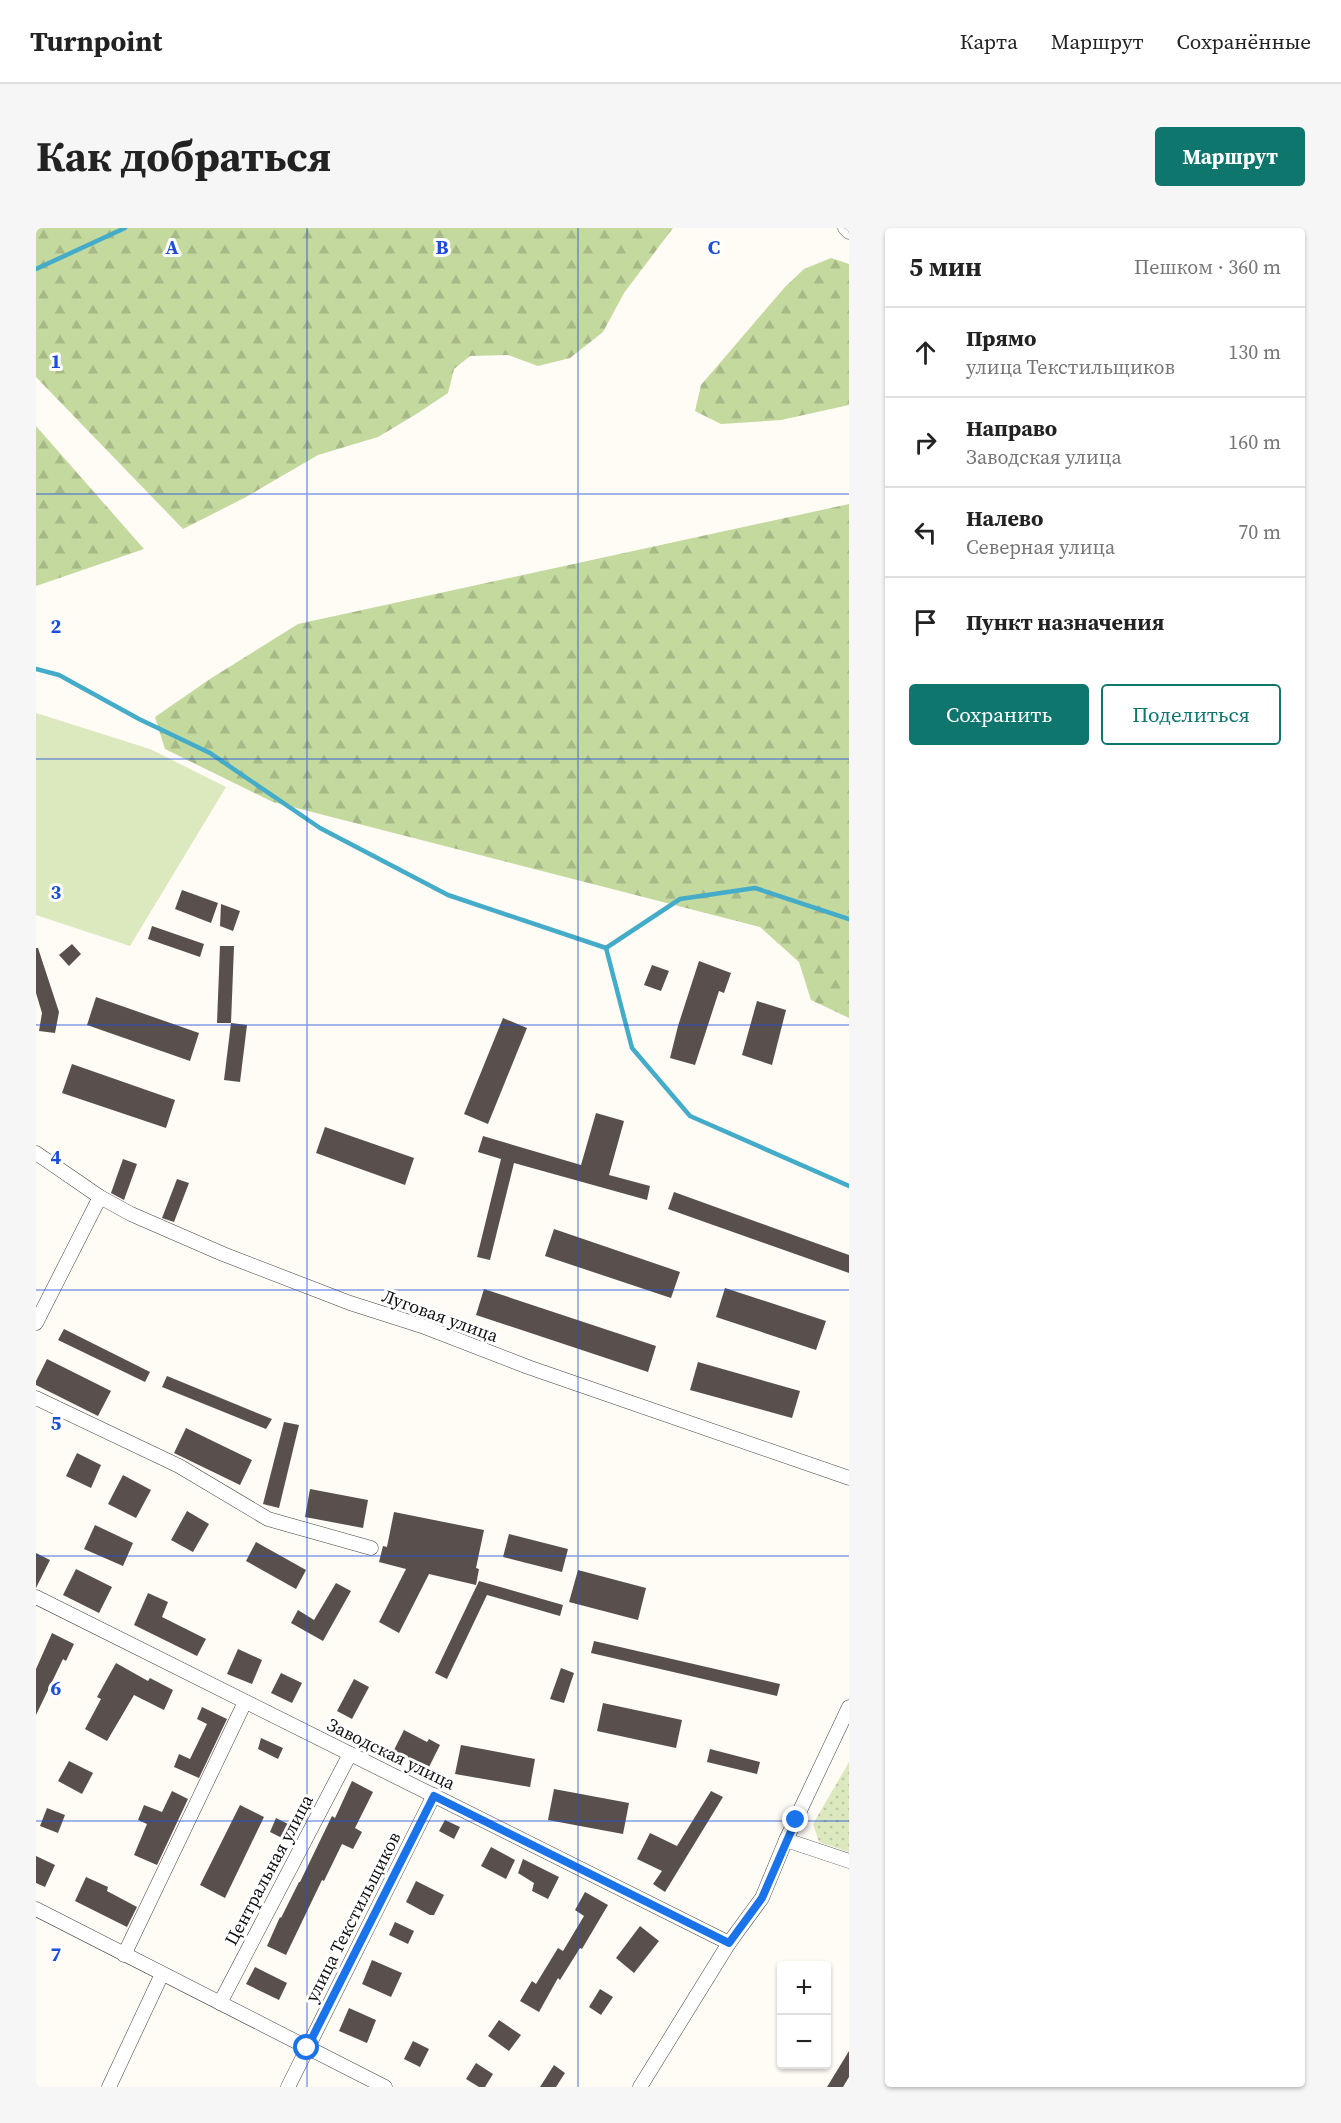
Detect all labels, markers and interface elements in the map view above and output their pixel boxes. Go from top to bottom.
text: Turnpoint [30,22,162,60]
text: Карта [960,27,1018,56]
text: Маршрут [1051,27,1144,56]
text: Сохранённые [1177,27,1311,56]
text: Как добраться [36,127,331,185]
button: Маршрут [1155,127,1305,186]
text: A [165,233,179,261]
text: B [435,233,449,261]
text: C [708,233,720,261]
text: 5 мин [909,249,982,285]
text: Пешком · 360 m [1134,253,1281,281]
text: Прямо [966,323,1036,353]
icon: ahead [909,336,942,369]
text: 130 m [1228,338,1281,366]
text: 1 [51,347,61,375]
text: улица Текстильщиков [966,353,1175,381]
text: Направо [966,413,1057,443]
icon: right [909,426,942,459]
text: 160 m [1228,428,1281,456]
text: Заводская улица [966,443,1122,471]
text: Налево [966,503,1043,533]
icon: left [909,516,942,549]
text: 70 m [1238,518,1281,546]
text: Северная улица [966,533,1115,561]
icon: arrive [909,606,942,639]
text: Пункт назначения [966,607,1164,637]
text: 2 [51,612,62,640]
button: Сохранить [909,684,1089,745]
button: Поделиться [1101,684,1281,745]
text: 3 [51,878,62,906]
text: 4 [51,1143,62,1171]
street label: Луговая улица [379,1283,503,1348]
text: 5 [51,1409,62,1437]
text: 6 [51,1674,62,1702]
street label: Заводская улица [323,1712,460,1796]
street label: Центральная улица [218,1789,319,1950]
route end [782,1806,808,1832]
street label: улица Текстильщиков [299,1827,406,2006]
text: 7 [51,1940,62,1968]
map controls [777,1961,831,2069]
button: + [777,1961,831,2015]
button: − [777,2015,831,2069]
route start [293,2034,319,2060]

